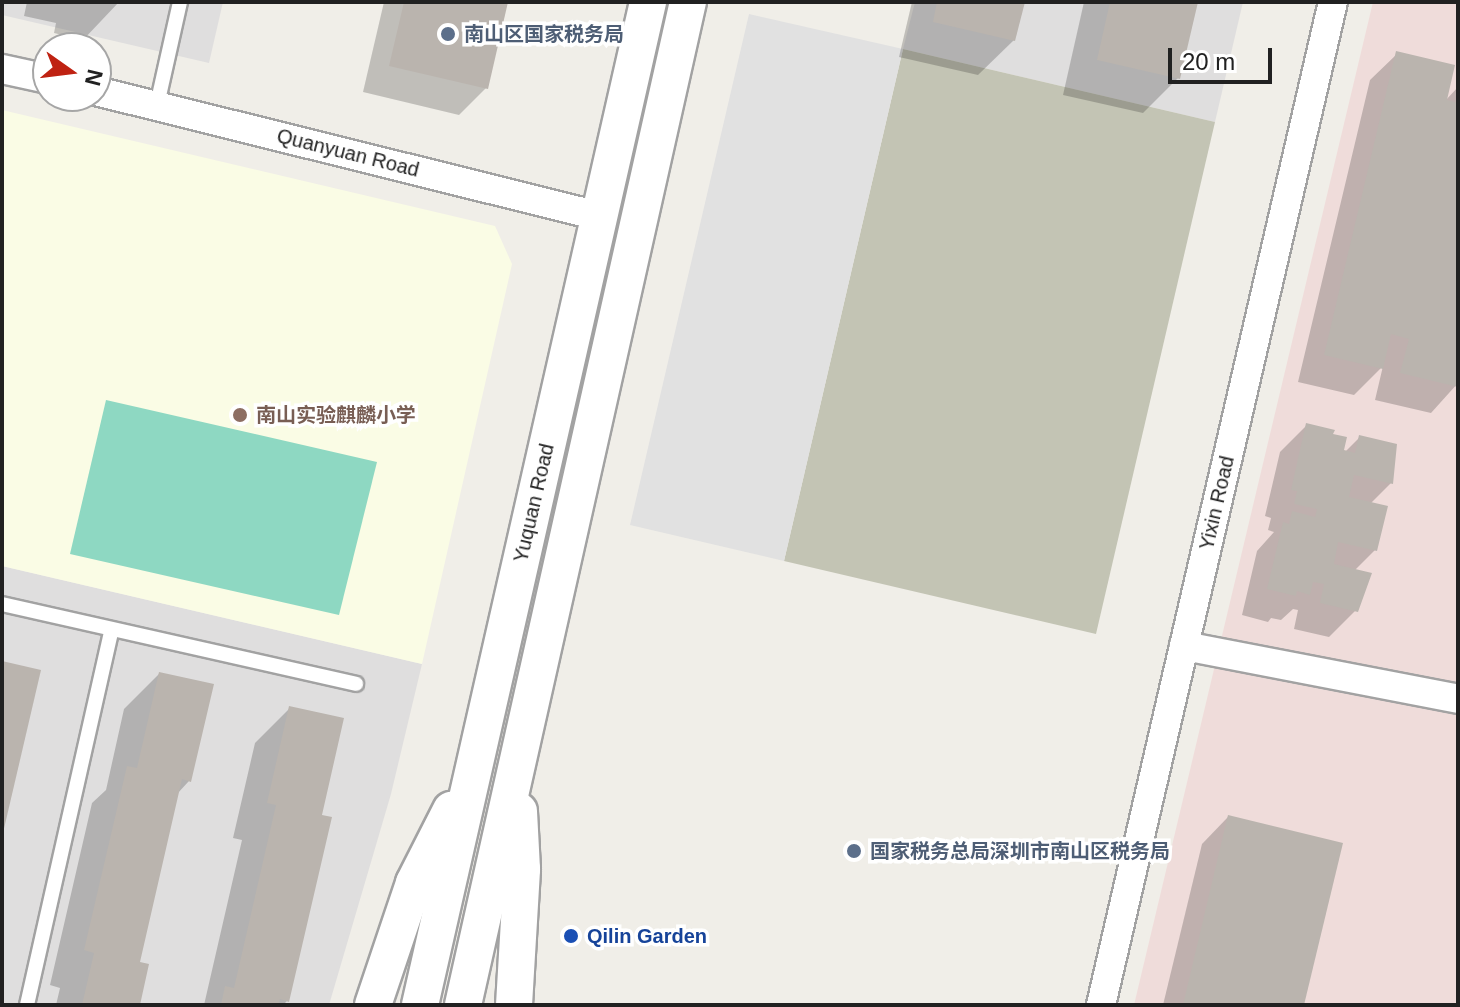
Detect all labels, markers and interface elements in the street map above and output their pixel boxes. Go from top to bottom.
place label: 南山区国家税务局 [464,22,624,46]
marker: 南山区国家税务局 [439,25,457,43]
north arrow [32,32,112,112]
scale bar [1172,32,1276,82]
text: 20 m [1182,48,1235,75]
text: N [80,67,108,88]
street label: Quanyuan Road [274,124,422,182]
place label: 南山实验麒麟小学 [256,403,416,427]
marker: 南山实验麒麟小学 [231,406,249,424]
street label: Yuquan Road [509,441,559,565]
street label: Yixin Road [1195,454,1239,552]
place label: 国家税务总局深圳市南山区税务局 [870,839,1170,863]
marker: 国家税务总局深圳市南山区税务局 [845,842,863,860]
place label: Qilin Garden [587,924,707,948]
marker: Qilin Garden [562,927,580,945]

